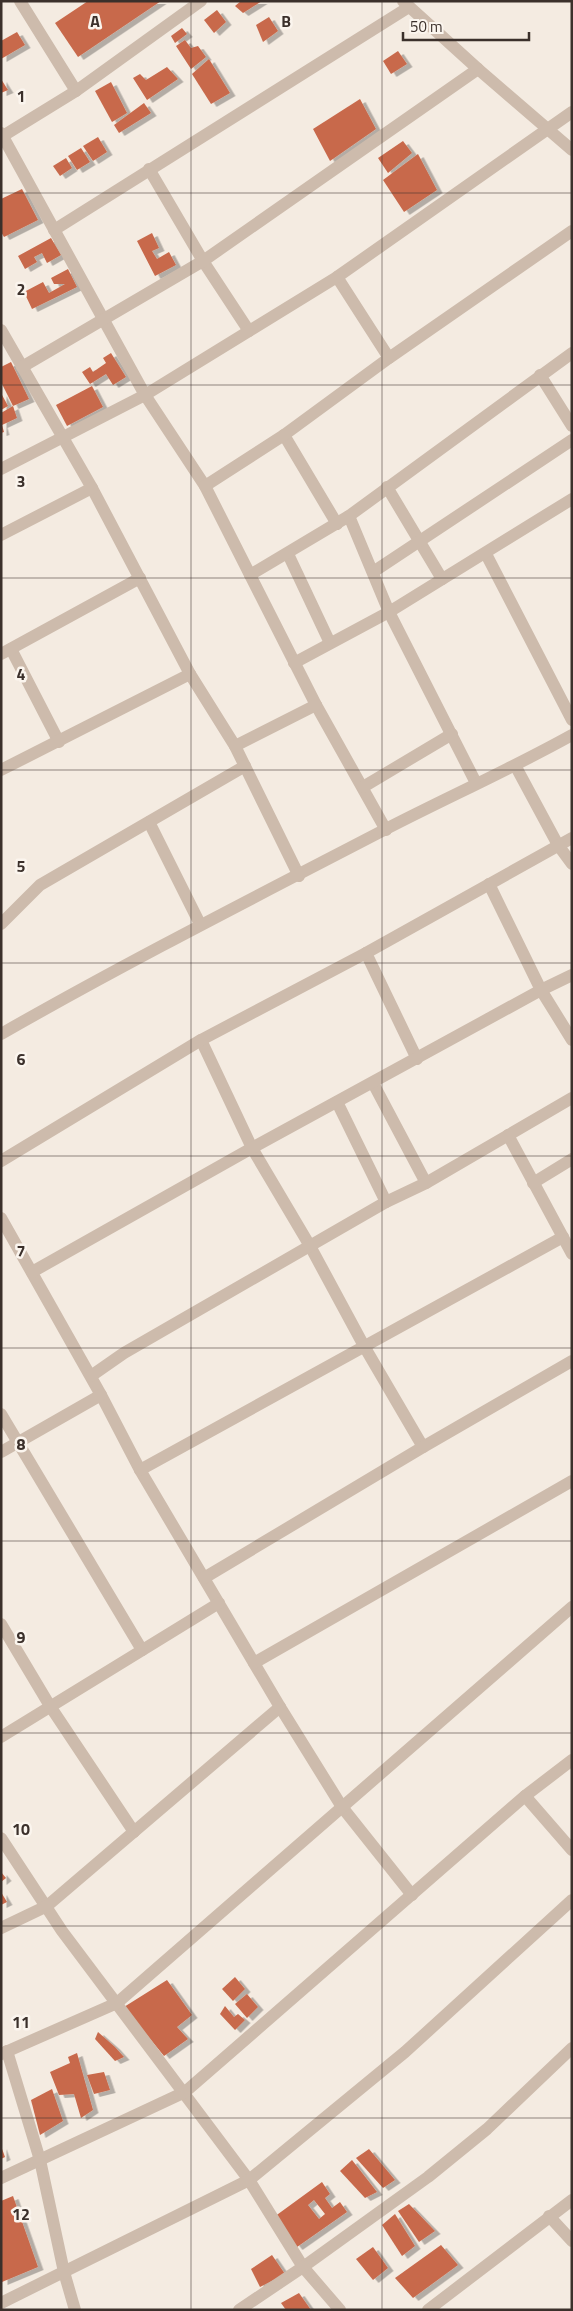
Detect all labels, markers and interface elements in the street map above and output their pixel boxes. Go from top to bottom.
text: A [90,9,100,33]
text: B [281,9,291,33]
scale bar [403,10,529,42]
text: 50 m [410,15,443,38]
text: 1 [17,84,25,108]
text: 2 [17,277,25,301]
text: 3 [17,469,25,493]
text: 4 [17,662,26,686]
text: 5 [17,854,26,878]
text: 6 [17,1047,26,1071]
text: 7 [17,1239,25,1263]
text: 8 [17,1432,26,1456]
text: 9 [17,1625,26,1649]
text: 10 [12,1817,30,1841]
text: 11 [12,2010,30,2034]
text: 12 [12,2202,30,2226]

